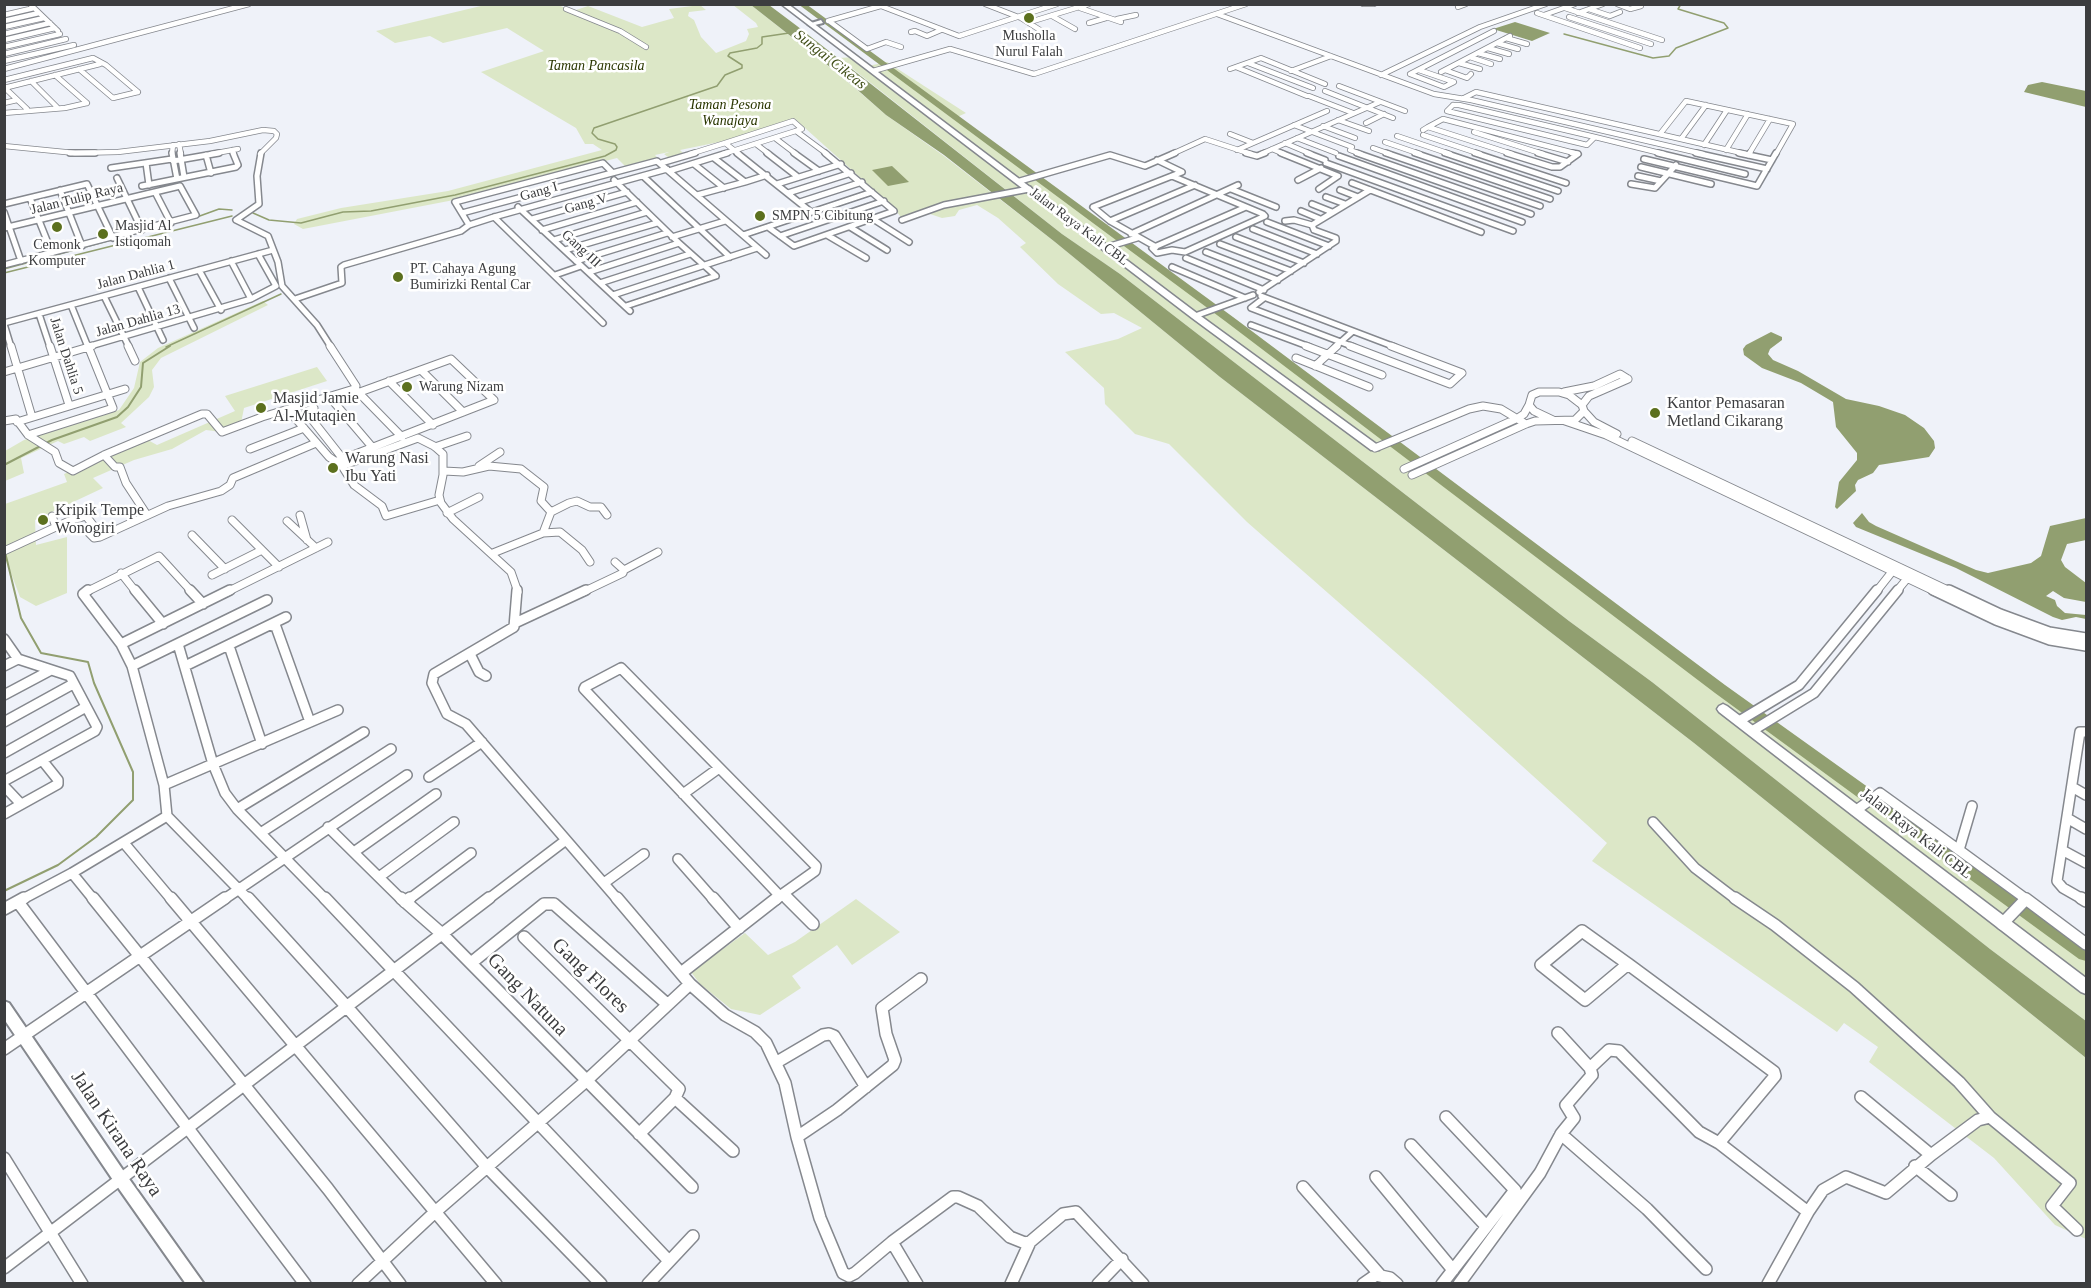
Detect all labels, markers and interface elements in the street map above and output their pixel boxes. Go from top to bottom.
marker: Musholla Nurul Falah [1022,11,1036,25]
water label: Sungai Cikeas [790,26,870,94]
place label: Musholla Nurul Falah [995,28,1063,60]
park label: Taman Pancasila [547,58,645,74]
park label: Taman Pesona Wanajaya [689,97,771,130]
street label: Jalan Tulip Raya [29,179,125,219]
street label: Gang I [518,179,560,205]
street label: Jalan Raya Kali CBL [1026,184,1132,270]
street label: Gang V [563,190,609,218]
place label: SMPN 5 Cibitung [772,208,873,224]
marker: SMPN 5 Cibitung [753,209,767,223]
place label: Masjid Al Istiqomah [115,218,171,250]
marker: Cemonk Komputer [50,220,64,234]
marker: Masjid Al Istiqomah [96,227,110,241]
street label: Gang III [558,227,604,271]
place label: Cemonk Komputer [29,237,85,270]
street label: Jalan Dahlia 1 [95,257,177,293]
place label: PT. Cahaya Agung Bumirizki Rental Car [410,261,531,294]
marker: PT. Cahaya Agung Bumirizki Rental Car [391,270,405,284]
street label: Jalan Dahlia 13 [94,301,182,341]
street label: Jalan Dahlia 5 [46,315,86,397]
place label: Warung Nizam [419,379,504,395]
marker: Warung Nizam [400,380,414,394]
place label: Masjid Jamie Al-Mutaqien [273,389,359,427]
place label: Kantor Pemasaran Metland Cikarang [1667,394,1785,432]
marker: Masjid Jamie Al-Mutaqien [254,401,268,415]
marker: Kantor Pemasaran Metland Cikarang [1648,406,1662,420]
place label: Warung Nasi Ibu Yati [345,449,429,487]
marker: Warung Nasi Ibu Yati [326,461,340,475]
place label: Kripik Tempe Wonogiri [55,501,144,539]
marker: Kripik Tempe Wonogiri [36,513,50,527]
street label: Jalan Raya Kali CBL [1856,784,1976,884]
street label: Gang Flores [546,933,634,1019]
street label: Gang Natuna [482,949,572,1041]
street label: Jalan Kirana Raya [65,1067,167,1201]

